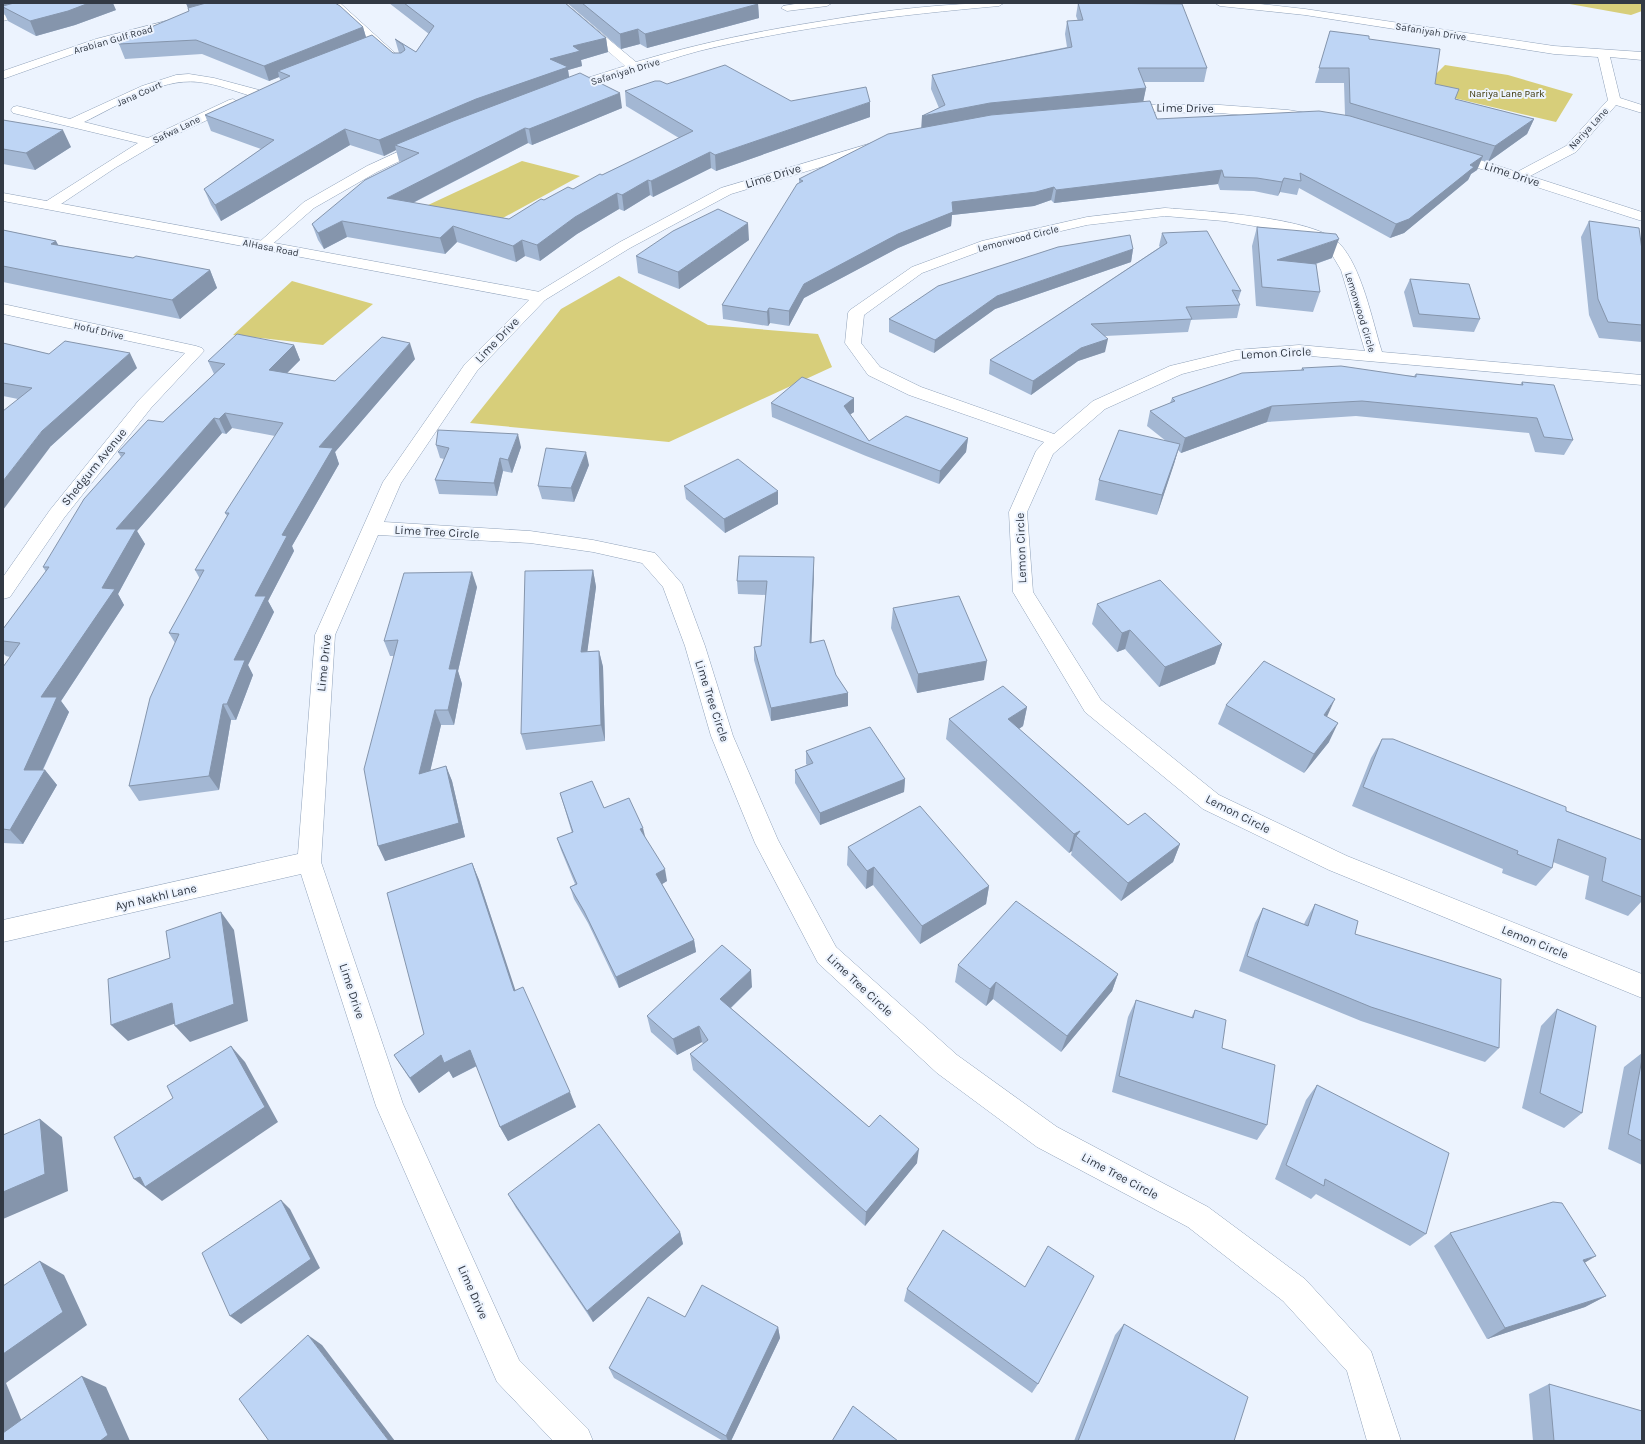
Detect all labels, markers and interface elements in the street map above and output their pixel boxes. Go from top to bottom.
street label: Safaniyah Drive [1395,20,1467,44]
street label: Arabian Gulf Road [72,23,154,57]
street label: Safaniyah Drive [589,56,661,88]
street label: Jana Court [115,78,164,109]
park label: Nariya Lane Park [1469,88,1545,100]
street label: Lime Drive [1156,100,1214,116]
street label: Nariya Lane [1566,105,1611,152]
street label: Safwa Lane [151,113,202,147]
street label: Lime Drive [1483,158,1541,190]
street label: Lime Drive [743,161,803,191]
street label: Lemonwood Circle [977,223,1060,255]
street label: AlHasa Road [242,237,300,259]
street label: Lemonwood Circle [1342,271,1378,354]
street label: Lime Drive [472,314,522,366]
street label: Hofuf Drive [73,319,125,343]
street label: Lemon Circle [1240,344,1312,362]
street label: Shedgum Avenue [59,426,129,508]
street label: Lemon Circle [1013,512,1029,584]
street label: Lime Tree Circle [394,523,480,541]
street label: Lime Drive [314,634,334,692]
street label: Lime Tree Circle [692,658,732,744]
street label: Lemon Circle [1203,792,1273,836]
street label: Ayn Nakhl Lane [114,881,198,913]
street label: Lemon Circle [1500,922,1570,962]
street label: Lime Tree Circle [824,951,896,1019]
street label: Lime Drive [336,962,368,1020]
street label: Lime Tree Circle [1079,1150,1161,1202]
street label: Lime Drive [455,1263,491,1321]

